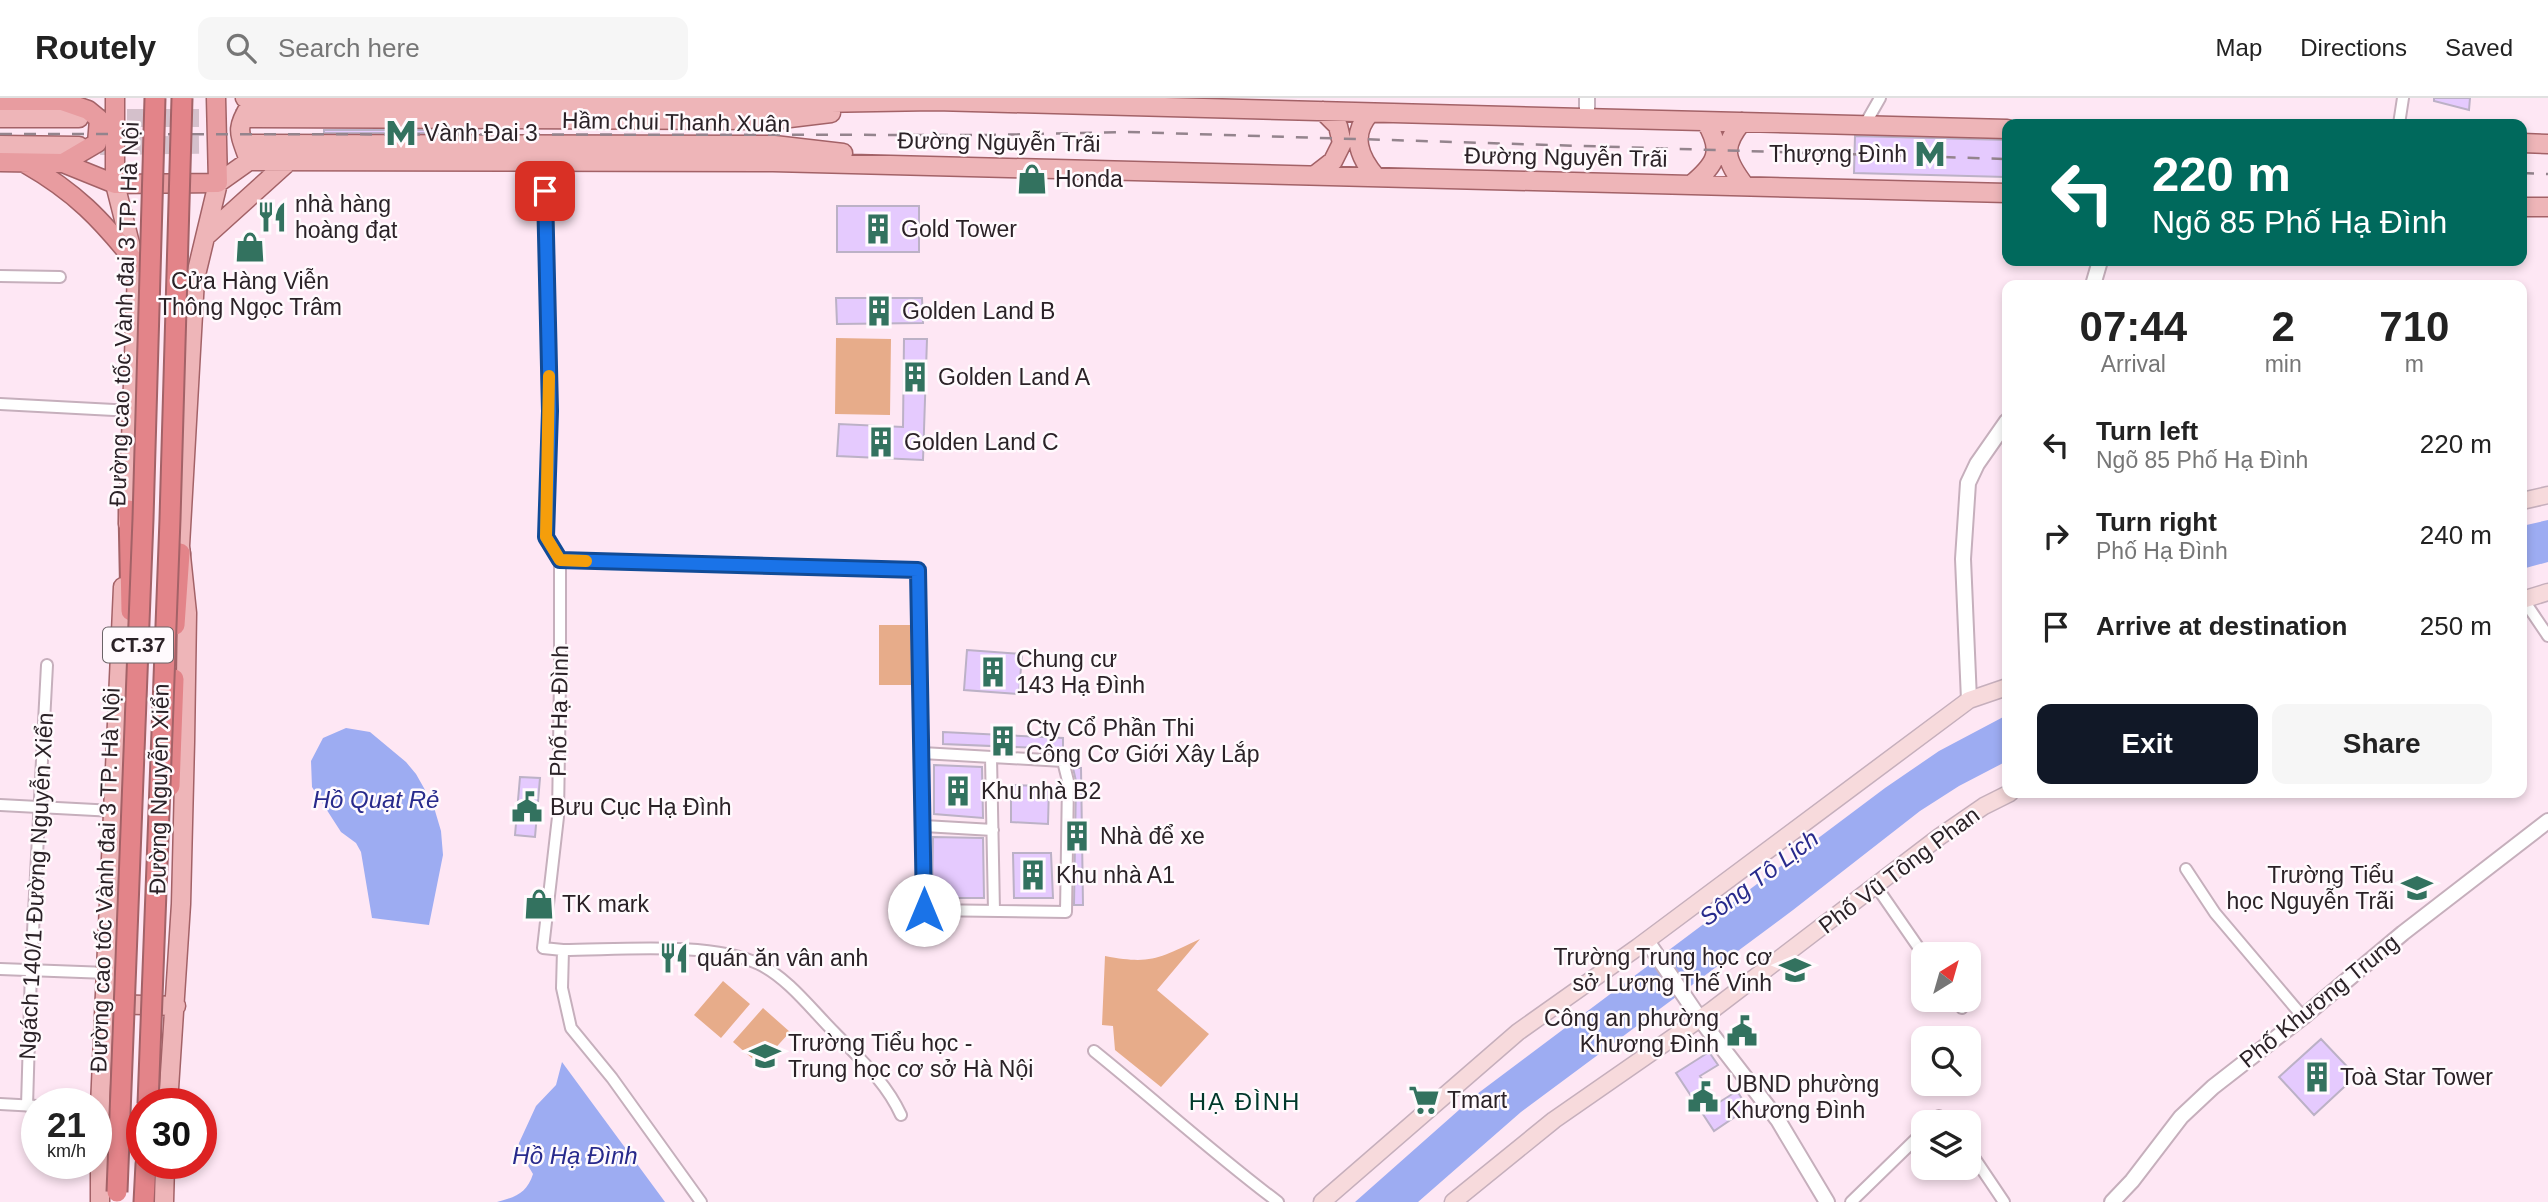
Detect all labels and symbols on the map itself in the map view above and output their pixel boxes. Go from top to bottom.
street label: Hầm chui Thanh Xuân [562,107,790,137]
metro station icon: Vành Đai 3 [384,116,418,150]
place label: Vành Đai 3 [424,120,538,146]
street label: Đường cao tốc Vành đai 3 TP. Hà Nội [104,121,144,507]
street label: Đường Nguyễn Trãi [897,127,1101,157]
metro station icon: Thượng Đình [1913,137,1947,171]
place label: Thượng Đình [1769,141,1907,167]
street label: Đường Nguyễn Trãi [1464,142,1668,172]
pin [515,161,575,221]
shop icon: Honda [1015,162,1049,196]
place label: Honda [1055,166,1123,192]
place label: nhà hàng hoàng đạt [295,191,398,243]
restaurant icon: nhà hàng hoàng đạt [255,200,289,234]
building icon: Gold Tower [861,212,895,246]
place label: Gold Tower [901,216,1017,242]
shop icon: Cửa Hàng Viễn Thông Ngọc Trâm [233,230,267,264]
place label: Cửa Hàng Viễn Thông Ngọc Trâm [158,268,342,320]
building icon: Golden Land B [862,294,896,328]
place label: Golden Land B [902,298,1055,324]
building icon: Golden Land A [898,360,932,394]
place label: Golden Land A [938,364,1091,390]
building icon: Golden Land C [864,425,898,459]
place label: Golden Land C [904,429,1059,455]
road number: CT.37 [103,628,173,662]
street label: Phố Hạ Đình [545,645,573,777]
place label: Chung cư 143 Hạ Đình [1016,646,1145,698]
building icon: Chung cư 143 Hạ Đình [976,655,1010,689]
street label: Đường Nguyễn Xiển [144,683,174,895]
street label: Đường cao tốc Vành đai 3 TP. Hà Nội [85,687,125,1073]
street label: Ngách 140/1 Đường Nguyễn Xiển [14,712,58,1060]
place label: Cty Cổ Phần Thi Công Cơ Giới Xây Lắp [1026,715,1259,767]
building icon: Cty Cổ Phần Thi Công Cơ Giới Xây Lắp [986,724,1020,758]
building icon: Khu nhà B2 [941,774,975,808]
place label: Khu nhà B2 [981,778,1101,804]
water label: Hồ Quạt Rẻ [313,786,439,813]
public building icon: Bưu Cục Hạ Đình [510,790,544,824]
place label: Bưu Cục Hạ Đình [550,794,732,820]
street label: Phố Vũ Tông Phan [1814,801,1984,939]
building icon: Nhà để xe [1060,819,1094,853]
place label: Nhà để xe [1100,823,1205,849]
water label: Sông Tô Lịch [1694,824,1823,931]
building icon: Khu nhà A1 [1016,858,1050,892]
place label: Khu nhà A1 [1056,862,1175,888]
place label: Trường Tiểu học Nguyễn Trãi [2227,862,2394,914]
school or university icon: Trường Tiểu học Nguyễn Trãi [2400,871,2434,905]
position arrow [887,873,961,947]
shop icon: TK mark [522,887,556,921]
place label: TK mark [562,891,649,917]
street label: Phố Khương Trung [2234,929,2404,1073]
restaurant icon: quán ăn vân anh [657,941,691,975]
north arrow [1911,942,1981,1012]
place label: Trường Trung học cơ sở Lương Thế Vinh [1553,944,1772,996]
place label: quán ăn vân anh [697,945,868,971]
school or university icon: Trường Trung học cơ sở Lương Thế Vinh [1778,953,1812,987]
place label: Công an phường Khương Đình [1544,1005,1719,1057]
public building icon: Công an phường Khương Đình [1725,1014,1759,1048]
place label: Trường Tiểu học - Trung học cơ sở Hà Nội [788,1030,1033,1082]
school or university icon: Trường Tiểu học - Trung học cơ sở Hà Nội [748,1039,782,1073]
building icon: Toà Star Tower [2300,1060,2334,1094]
place label: Toà Star Tower [2340,1064,2493,1090]
place label: UBND phường Khương Đình [1726,1071,1879,1123]
public building icon: UBND phường Khương Đình [1686,1080,1720,1114]
supermarket icon: Tmart [1407,1083,1441,1117]
place label: Tmart [1447,1087,1508,1113]
speed limit sign: 30 [126,1088,217,1179]
district label: HẠ ĐÌNH [1189,1088,1301,1115]
water label: Hồ Hạ Đình [512,1142,638,1169]

